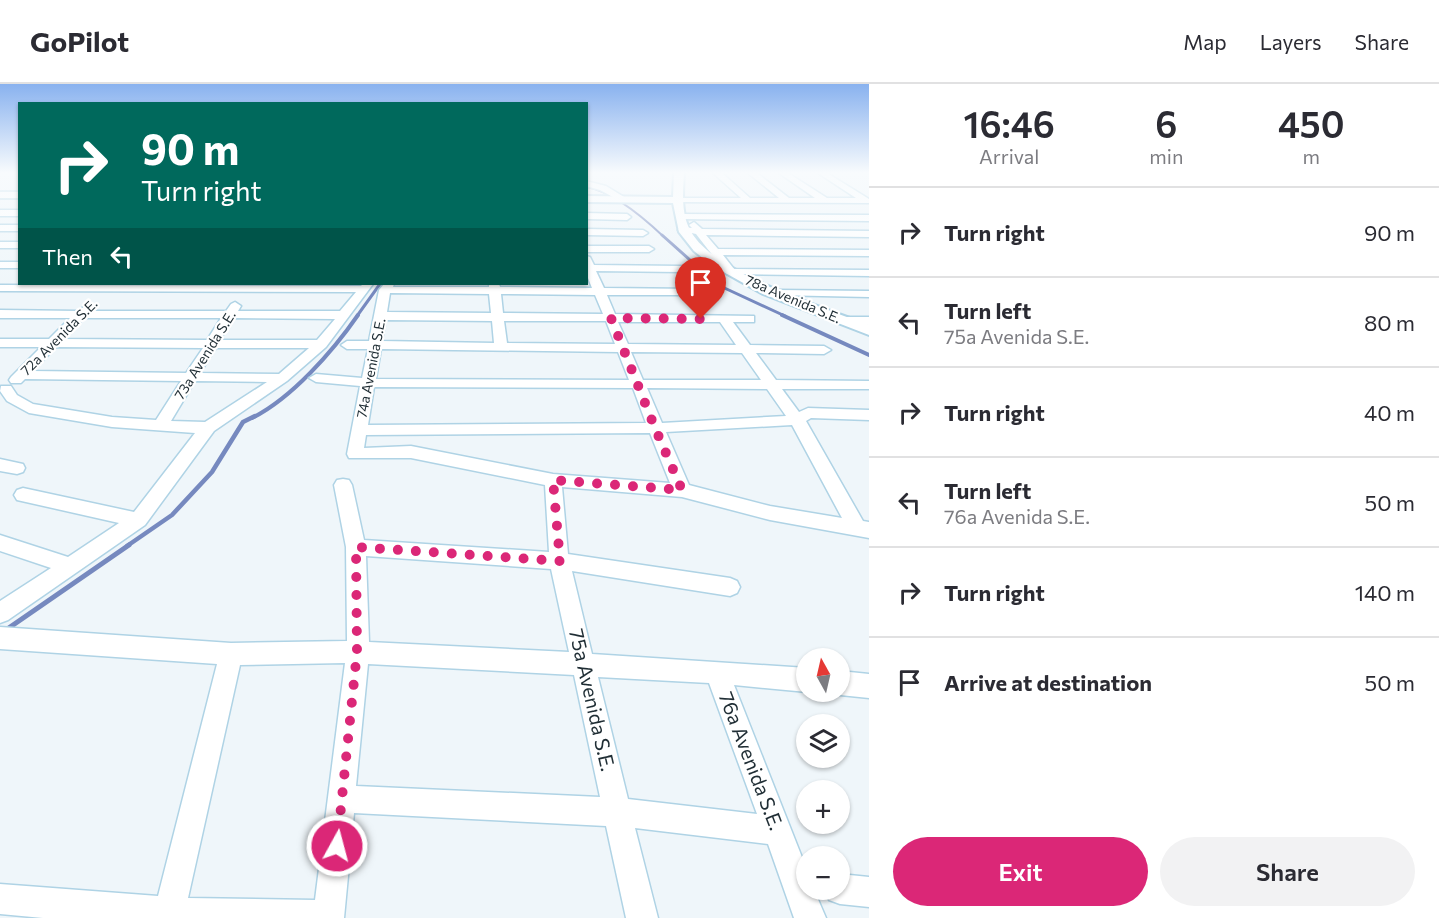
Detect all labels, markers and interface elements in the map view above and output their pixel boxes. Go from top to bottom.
text: GoPilot [30,24,129,58]
text: Map [1183,29,1227,54]
text: Layers [1260,29,1322,54]
text: Share [1355,29,1409,54]
text: 16:46 [964,101,1055,145]
text: 6 [1155,101,1177,145]
text: 450 [1278,101,1344,145]
text: 90 m [141,122,240,174]
icon: right [42,126,120,204]
text: Arrival [979,144,1039,168]
text: min [1149,144,1183,168]
text: m [1302,144,1320,168]
text: Turn right [141,174,261,207]
icon: right [893,216,926,249]
text: Turn right [944,219,1045,246]
text: 90 m [1364,219,1415,246]
icon: left [105,240,138,273]
text: Then [42,243,93,270]
pin [675,257,726,319]
icon: arrive [684,266,717,299]
street label: 78a Avenida S.E. [743,271,844,326]
street label: 72a Avenida S.E. [17,295,101,379]
text: Turn left [944,297,1031,324]
icon: left [893,306,926,339]
street label: 73a Avenida S.E. [170,307,239,402]
text: 80 m [1364,309,1415,336]
street label: 74a Avenida S.E. [353,317,389,419]
text: 75a Avenida S.E. [944,324,1089,348]
icon: right [893,396,926,429]
text: Turn right [944,399,1045,426]
text: 40 m [1364,399,1415,426]
text: Turn left [944,477,1031,504]
icon: left [893,486,926,519]
text: 50 m [1365,489,1415,516]
text: 76a Avenida S.E. [944,504,1090,528]
icon: right [893,576,926,609]
text: Turn right [944,579,1045,606]
text: 140 m [1355,579,1415,606]
street label: 75a Avenida S.E. [565,626,621,773]
north arrow [796,648,850,702]
map controls [796,648,850,900]
icon: arrive [893,666,926,699]
text: Arrive at destination [944,669,1152,696]
text: 50 m [1365,669,1415,696]
street label: 76a Avenida S.E. [715,688,789,833]
button: layers [796,714,850,768]
button: + [796,780,850,834]
position arrow [305,814,369,878]
button: Exit [893,837,1148,906]
button: Share [1160,837,1415,906]
button: − [796,846,850,900]

